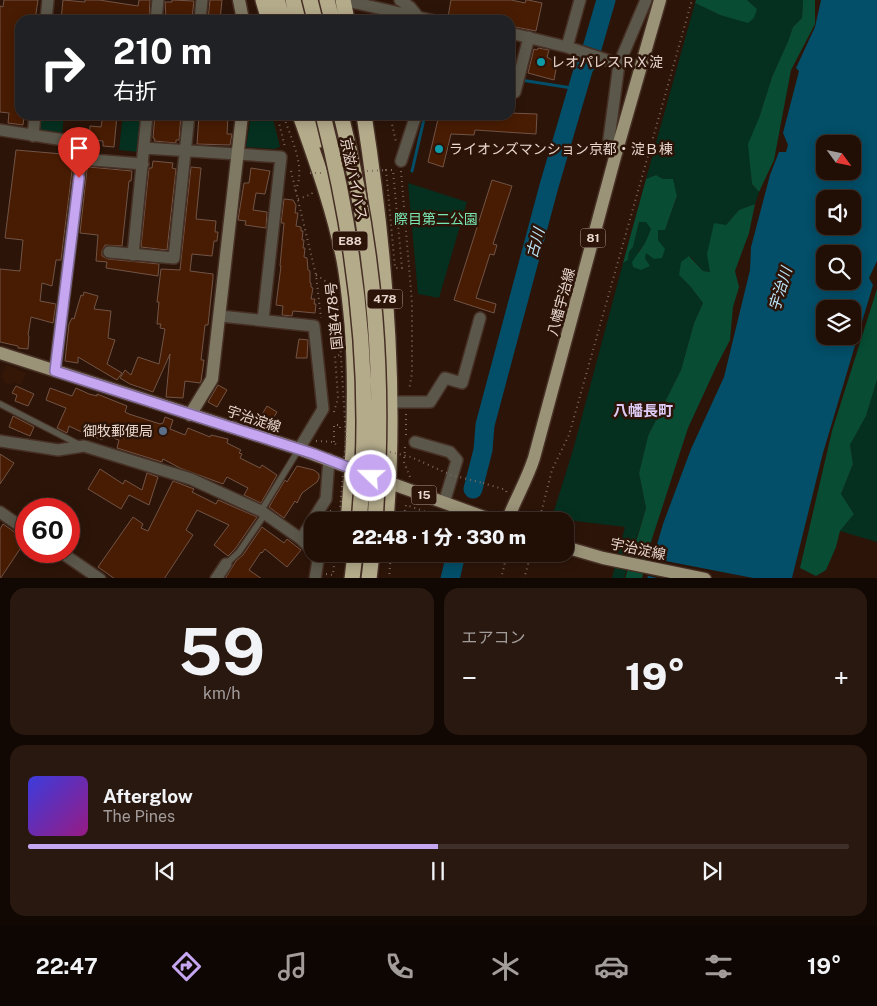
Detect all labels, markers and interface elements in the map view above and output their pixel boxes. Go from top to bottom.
text: 210 m [113,31,212,72]
icon: right [30,35,95,100]
place label: レオパレスＲＸ淀 [551,54,663,70]
marker: レオパレスＲＸ淀 [535,56,547,68]
text: 右折 [113,78,157,104]
pin [58,127,100,178]
icon: arrive [65,134,93,162]
north arrow [816,135,861,180]
map controls [816,135,861,345]
street label: 京滋バイパス [337,136,371,222]
place label: ライオンズマンション京都・淀Ｂ棟 [449,141,673,157]
marker: ライオンズマンション京都・淀Ｂ棟 [433,143,445,155]
button: sound [816,190,861,235]
park label: 際目第二公園 [394,211,478,227]
water label: 古川 [523,224,548,260]
road number: 81 [580,228,606,248]
road number: E88 [332,232,368,250]
button: search [816,245,861,290]
water label: 宇治川 [765,263,795,313]
street label: 八幡宇治線 [544,266,578,338]
street label: 国道478号 [322,281,346,351]
road number: 478 [368,290,402,308]
button: layers [816,300,861,345]
district label: 八幡長町 [613,402,673,419]
street label: 宇治淀線 [225,403,283,435]
place label: 御牧郵便局 [83,423,153,439]
marker: 御牧郵便局 [157,425,169,437]
position arrow [344,449,396,501]
road number: 15 [412,486,436,504]
speed limit sign: 60 [15,498,80,563]
text: 22:48 · 1 分 · 330 m [352,526,526,548]
street label: 宇治淀線 [609,535,667,563]
text: 59 [178,613,265,690]
text: エアコン [462,628,526,647]
text: 19° [625,654,685,699]
text: − [462,661,477,694]
text: + [833,661,849,694]
text: km/h [203,684,241,703]
text: Afterglow [103,785,193,807]
text: The Pines [103,807,175,826]
icon: previous [151,857,179,885]
icon: pause [424,857,452,885]
icon: next [698,857,726,885]
icon: directions [169,949,204,984]
icon: music [275,949,310,984]
icon: phone [382,949,417,984]
icon: climate [488,949,523,984]
icon: car [594,949,629,984]
icon: filters [701,949,736,984]
text: 22:47 [36,953,98,979]
text: 19° [807,953,841,979]

